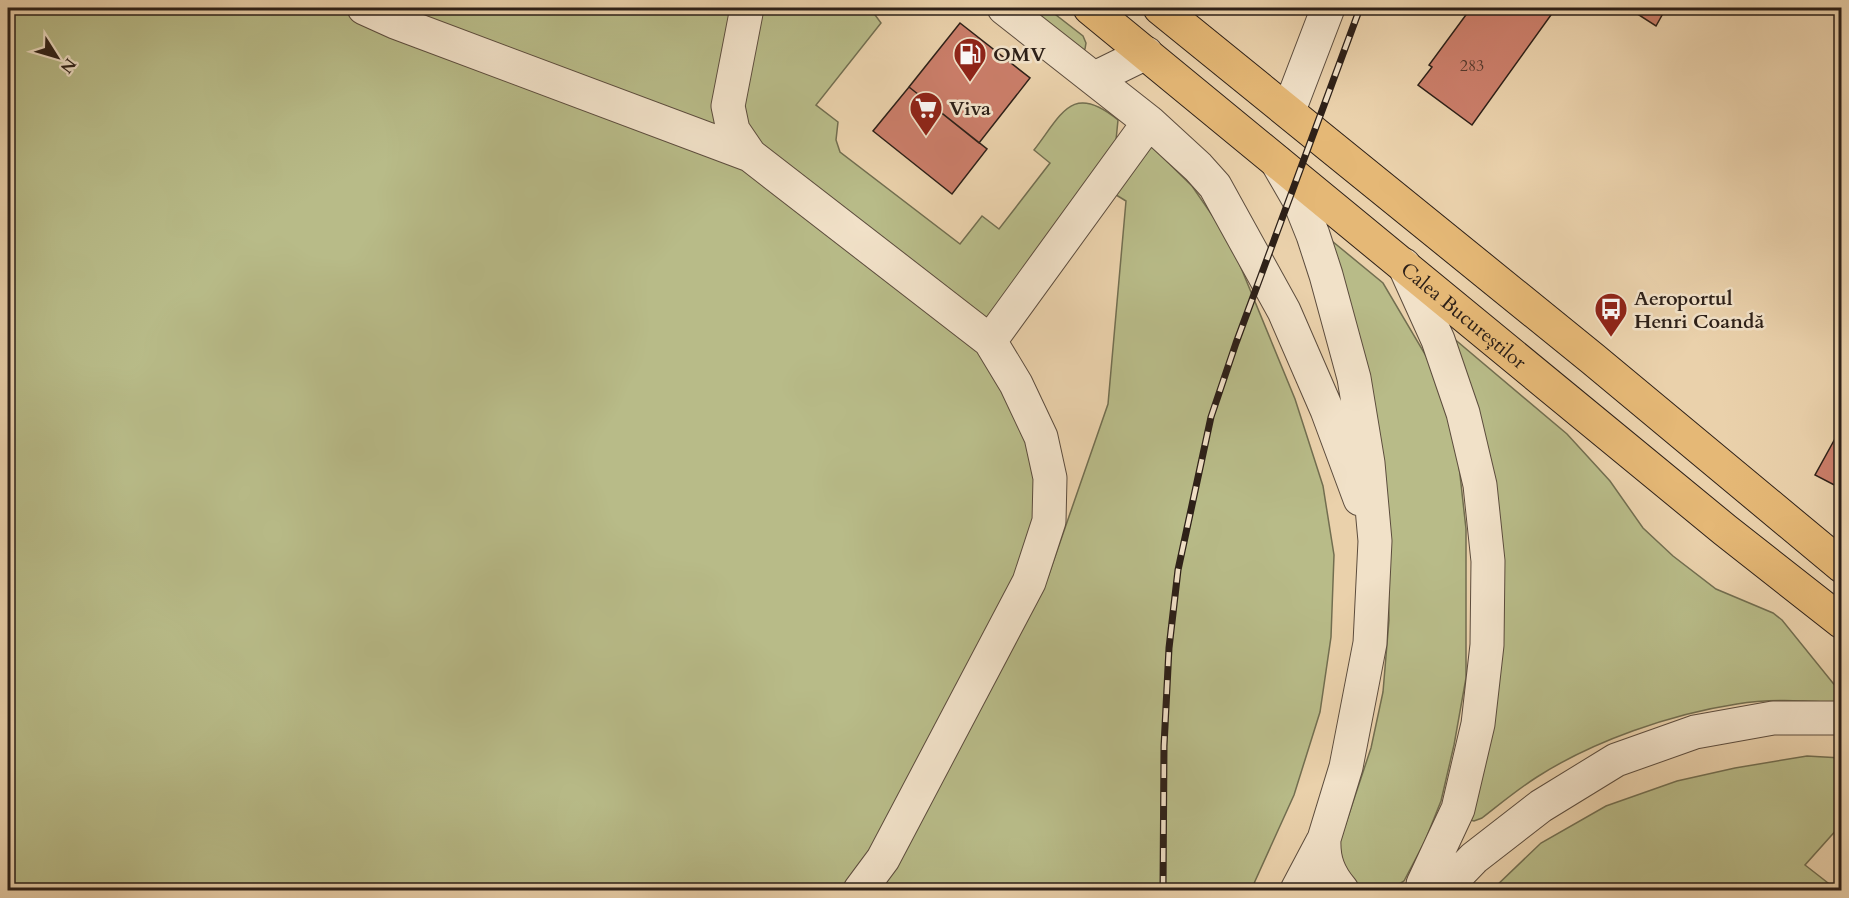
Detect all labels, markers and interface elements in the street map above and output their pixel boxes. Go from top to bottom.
north arrow [27,27,87,87]
fuel station icon: OMV [952,36,988,83]
place label: OMV [993,41,1046,68]
text: N [55,53,81,78]
house number: 283 [1460,55,1484,77]
supermarket icon: Viva [908,90,944,137]
place label: Viva [949,95,991,122]
street label: Calea Bucureștilor [1395,256,1533,375]
place label: Aeroportul Henri Coandă [1634,285,1764,335]
bus stop icon: Aeroportul Henri Coandă [1593,291,1629,338]

